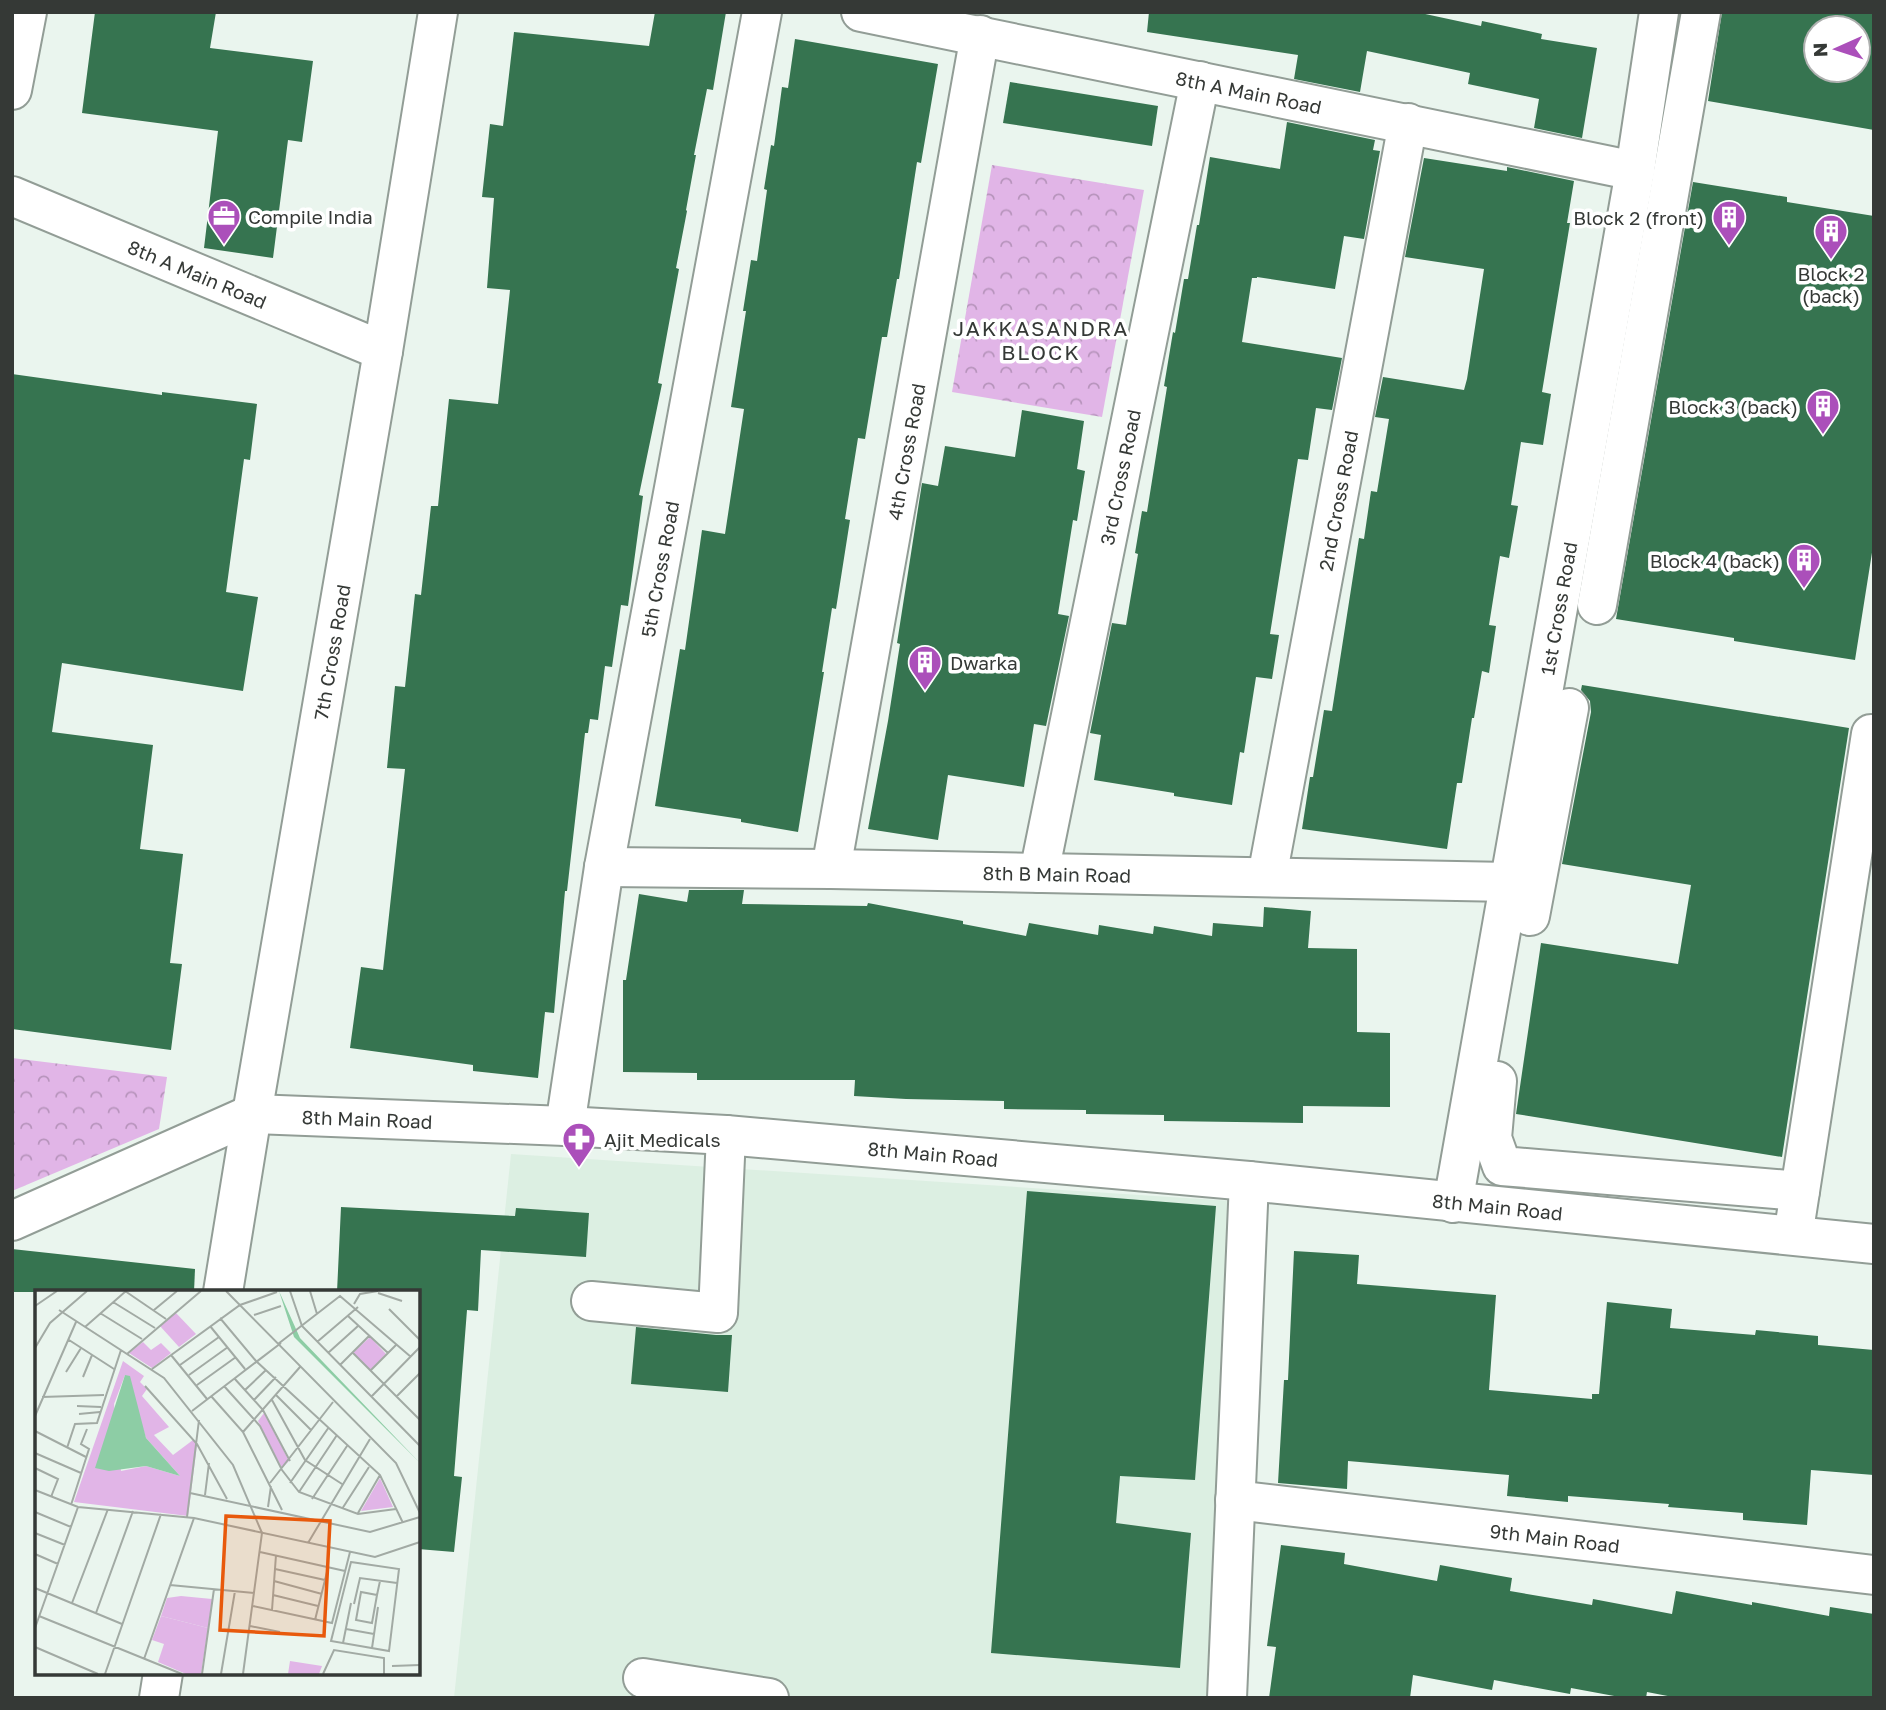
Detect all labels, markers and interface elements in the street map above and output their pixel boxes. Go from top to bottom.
north arrow [1802,14,1872,84]
text: N [1808,42,1831,58]
street label: 8th A Main Road [1174,65,1324,118]
office icon: Compile India [205,197,243,246]
building icon: Block 2 (front) [1710,198,1748,247]
place label: Compile India [248,205,373,228]
place label: Block 2 (front) [1573,206,1704,229]
building icon: Block 2 (back) [1812,212,1850,261]
street label: 8th A Main Road [125,234,270,313]
place label: Block 2 (back) [1798,262,1864,307]
district label: JAKKASANDRA BLOCK [953,315,1129,365]
street label: 4th Cross Road [882,381,929,522]
building icon: Block 3 (back) [1804,387,1842,436]
place label: Block 3 (back) [1668,395,1798,418]
street label: 3rd Cross Road [1094,407,1144,547]
street label: 2nd Cross Road [1313,429,1362,573]
street label: 5th Cross Road [635,499,683,639]
street label: 1st Cross Road [1535,540,1581,677]
building icon: Block 4 (back) [1785,541,1823,590]
place label: Block 4 (back) [1650,549,1780,572]
street label: 7th Cross Road [308,583,354,722]
building icon: Dwarka [906,643,944,692]
place label: Dwarka [950,651,1018,674]
street label: 8th B Main Road [983,860,1131,886]
street label: 8th Main Road [301,1104,433,1132]
pharmacy icon: Ajit Medicals [560,1120,598,1169]
place label: Ajit Medicals [604,1128,721,1151]
street label: 8th Main Road [867,1136,999,1170]
street label: 8th Main Road [1431,1188,1564,1224]
inset map [35,1290,420,1675]
street label: 9th Main Road [1489,1518,1621,1557]

